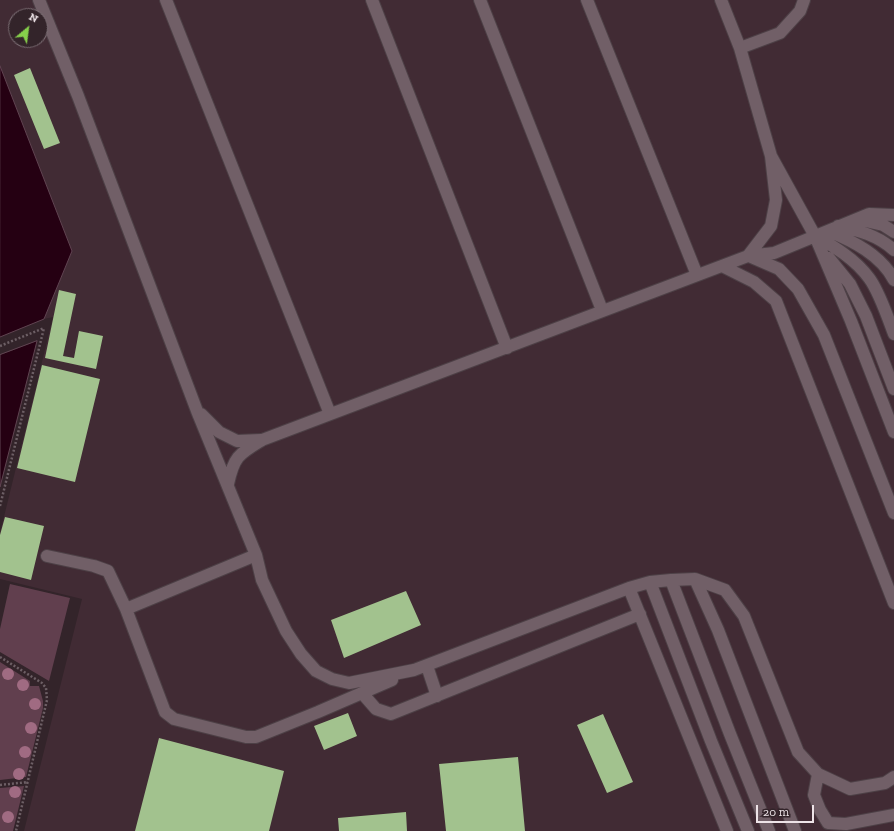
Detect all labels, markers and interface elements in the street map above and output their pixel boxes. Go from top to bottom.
north arrow [8,8,48,48]
text: N [27,10,40,26]
scale bar [758,797,816,823]
text: 20 m [763,805,789,819]

